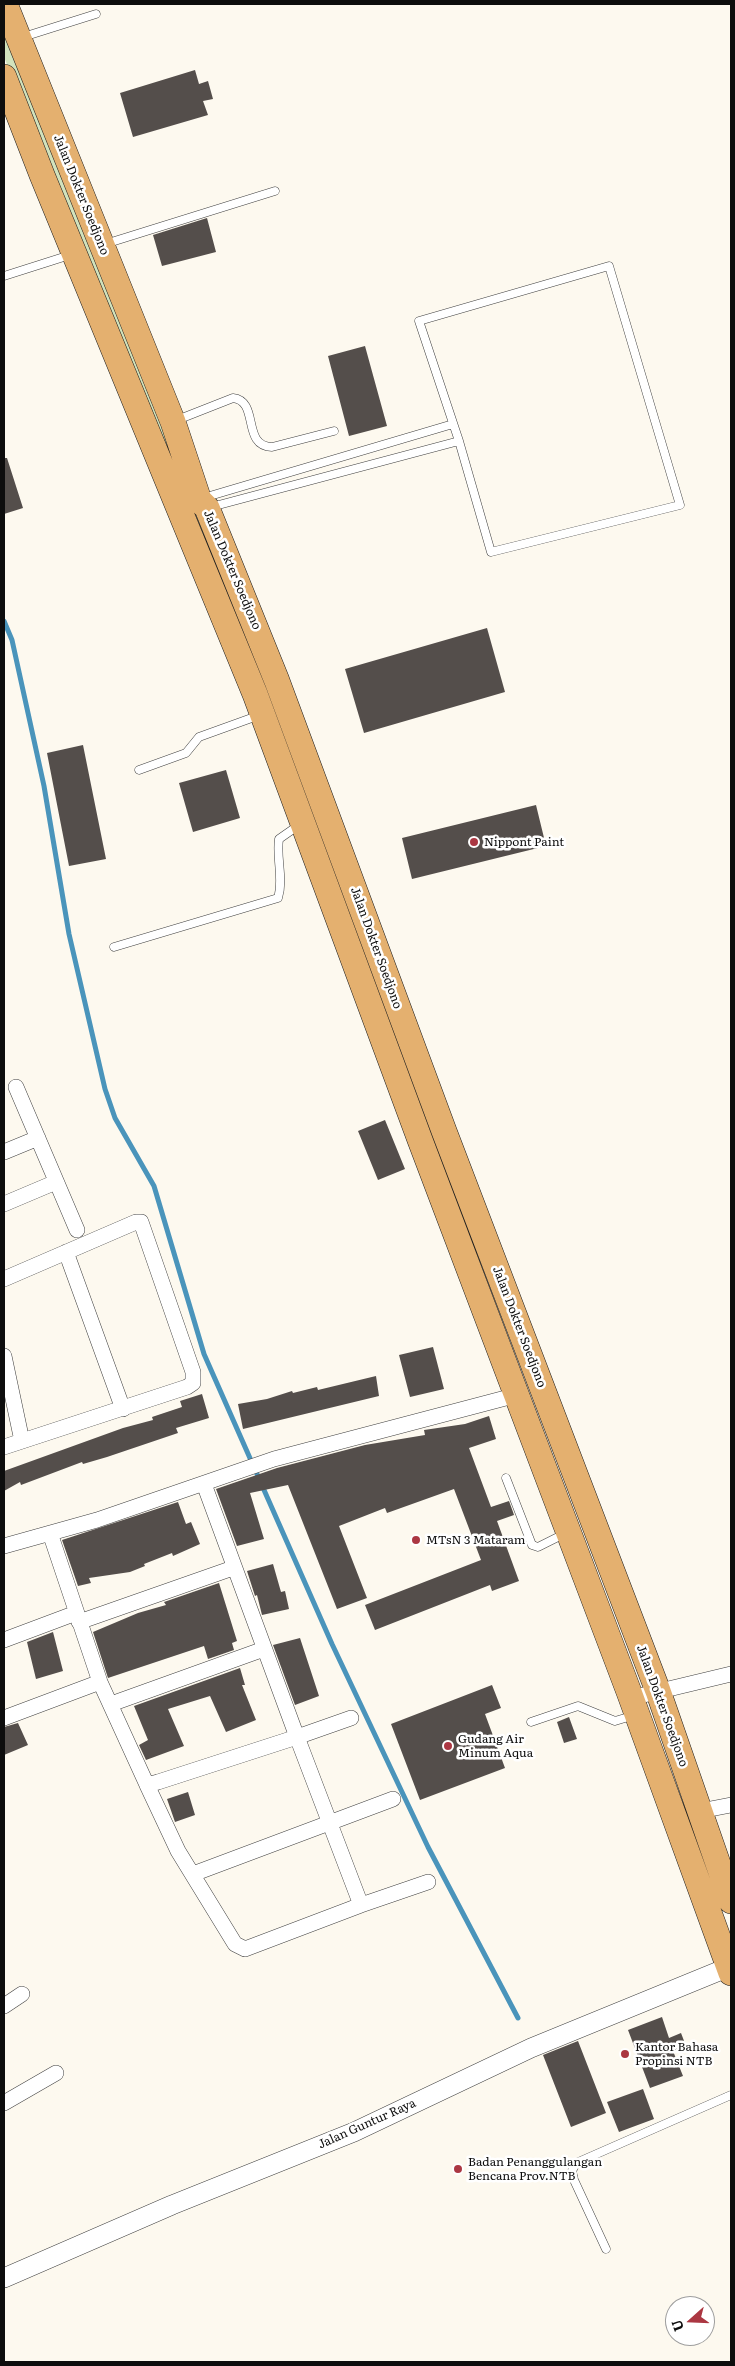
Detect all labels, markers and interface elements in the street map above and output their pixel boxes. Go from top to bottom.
street label: Jalan Dokter Soedjono [50,133,112,257]
street label: Jalan Dokter Soedjono [200,508,264,632]
place label: Nippont Paint [484,835,564,849]
marker: Nippont Paint [468,836,480,848]
street label: Jalan Dokter Soedjono [347,885,405,1011]
street label: Jalan Dokter Soedjono [489,1264,549,1390]
place label: MTsN 3 Mataram [426,1533,525,1547]
marker: MTsN 3 Mataram [410,1534,422,1546]
street label: Jalan Dokter Soedjono [633,1643,691,1769]
place label: Gudang Air Minum Aqua [458,1732,533,1760]
marker: Gudang Air Minum Aqua [442,1740,454,1752]
place label: Kantor Bahasa Propinsi NTB [635,2040,718,2068]
marker: Kantor Bahasa Propinsi NTB [619,2048,631,2060]
street label: Jalan Guntur Raya [316,2096,418,2152]
place label: Badan Penanggulangan Bencana Prov.NTB [468,2155,602,2183]
marker: Badan Penanggulangan Bencana Prov.NTB [452,2163,464,2175]
north arrow [665,2296,715,2346]
text: U [666,2317,688,2334]

